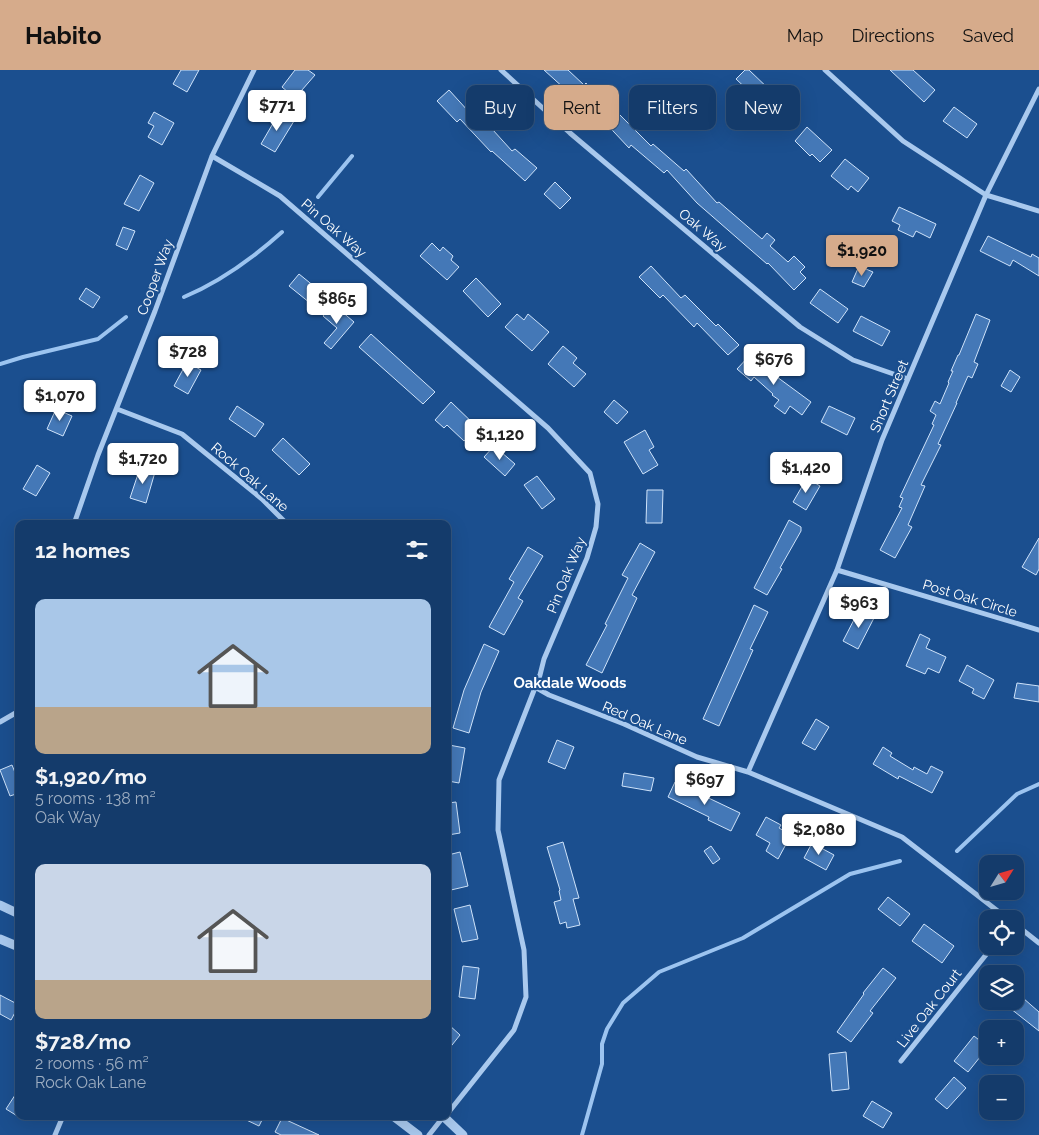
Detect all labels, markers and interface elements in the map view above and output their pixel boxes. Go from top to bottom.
text: Habito [25,21,101,50]
text: Map [787,25,823,46]
text: Directions [851,25,935,46]
text: Saved [963,25,1014,46]
chip: Buy [466,85,534,130]
chip: Rent [544,85,619,130]
chip: Filters [629,85,716,130]
chip: New [726,85,800,130]
pin: $771 [247,90,307,132]
text: $771 [259,96,295,115]
street label: Pin Oak Way [298,195,370,261]
street label: Oak Way [676,205,730,255]
pin: $1,920 [821,234,903,277]
street label: Cooper Way [134,236,176,317]
text: $1,920 [837,241,887,260]
pin: $865 [307,282,367,325]
text: $865 [318,289,356,308]
pin: $728 [158,336,218,378]
text: $728 [169,342,207,361]
pin: $676 [744,344,804,386]
text: $676 [755,350,793,369]
street label: Short Street [867,357,912,435]
pin: $1,070 [19,380,101,422]
text: $1,070 [35,386,85,405]
pin: $1,120 [459,418,541,461]
text: $1,120 [476,425,524,444]
street label: Rock Oak Lane [208,439,292,515]
pin: $1,720 [102,442,184,485]
text: $1,720 [118,449,168,468]
pin: $1,420 [765,452,847,494]
text: $1,420 [781,458,831,477]
street label: Pin Oak Way [543,534,589,616]
icon: filters [403,536,431,564]
text: 12 homes [35,538,130,563]
street label: Post Oak Circle [921,576,1019,620]
pin: $963 [829,586,889,629]
text: $963 [840,593,878,612]
icon: home [188,631,278,721]
district label: Oakdale Woods [514,674,626,692]
street label: Red Oak Lane [600,698,690,748]
text: $1,920/mo [35,764,147,789]
pin: $697 [675,764,735,806]
text: $697 [686,770,724,789]
text: 5 rooms · 138 m² [35,789,156,808]
text: Oak Way [35,808,101,827]
pin: $2,080 [778,814,860,856]
text: $2,080 [793,820,845,839]
north arrow [979,855,1024,900]
map controls [979,855,1024,1120]
icon: home [188,896,278,986]
button: locate [979,910,1024,955]
street label: Live Oak Court [893,965,965,1050]
button: layers [979,965,1024,1010]
button: + [979,1020,1024,1065]
text: $728/mo [35,1029,131,1054]
text: 2 rooms · 56 m² [35,1054,149,1073]
text: Rock Oak Lane [35,1073,146,1092]
button: − [979,1075,1024,1120]

